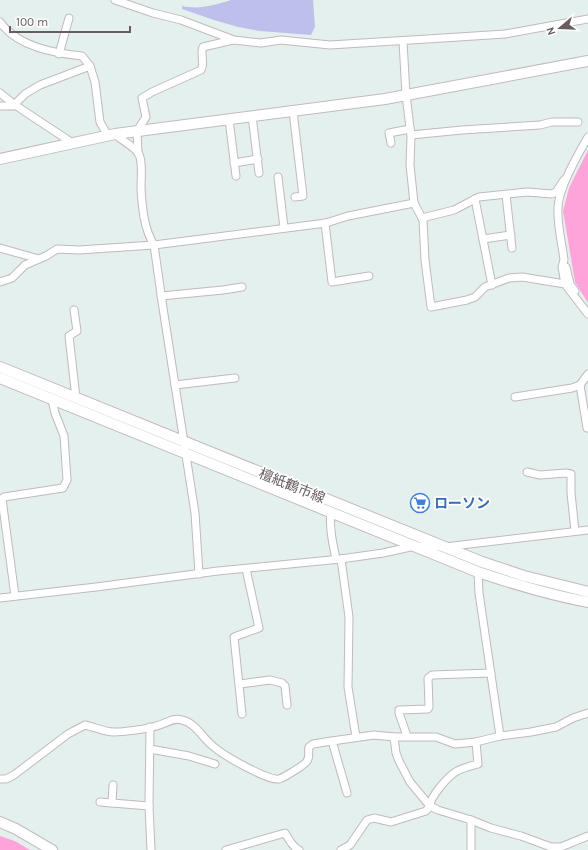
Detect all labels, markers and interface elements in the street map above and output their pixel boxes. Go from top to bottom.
scale bar [10,8,130,34]
north arrow [540,8,580,48]
text: 100 m [16,15,48,29]
text: N [544,25,558,37]
street label: 檀紙鶴市線 [256,465,328,507]
supermarket icon: ローソン [409,492,431,514]
place label: ローソン [434,495,490,512]

